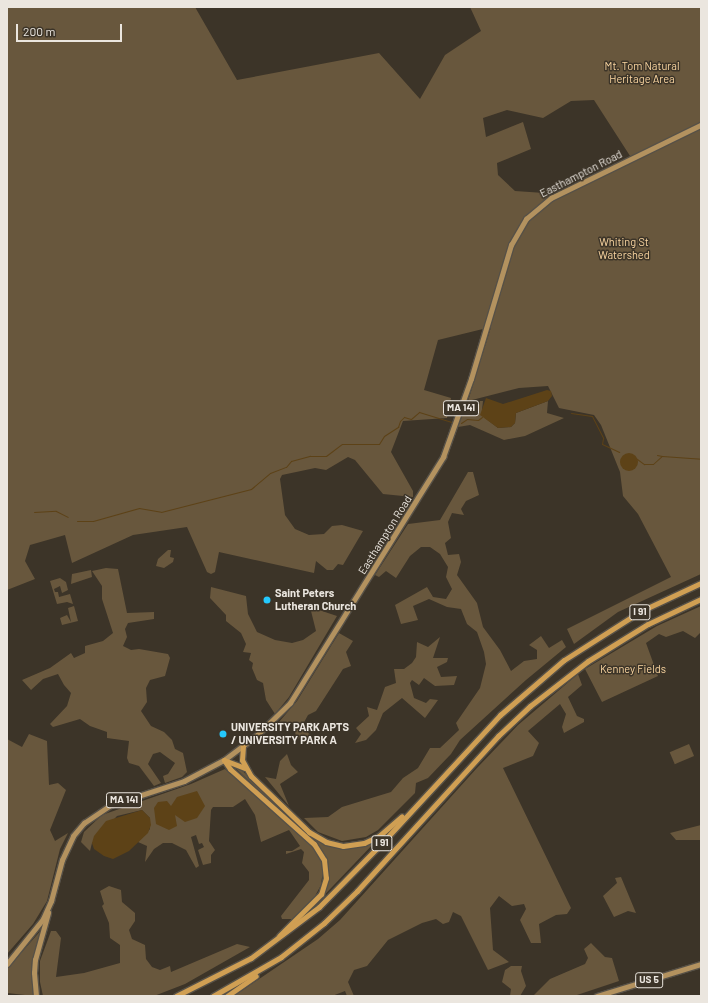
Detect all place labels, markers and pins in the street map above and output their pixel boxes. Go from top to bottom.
place label: Saint Peters Lutheran Church [275,587,356,613]
marker: Saint Peters Lutheran Church [262,595,272,605]
place label: UNIVERSITY PARK APTS / UNIVERSITY PARK A [231,721,349,747]
marker: UNIVERSITY PARK APTS / UNIVERSITY PARK A [218,729,228,739]

